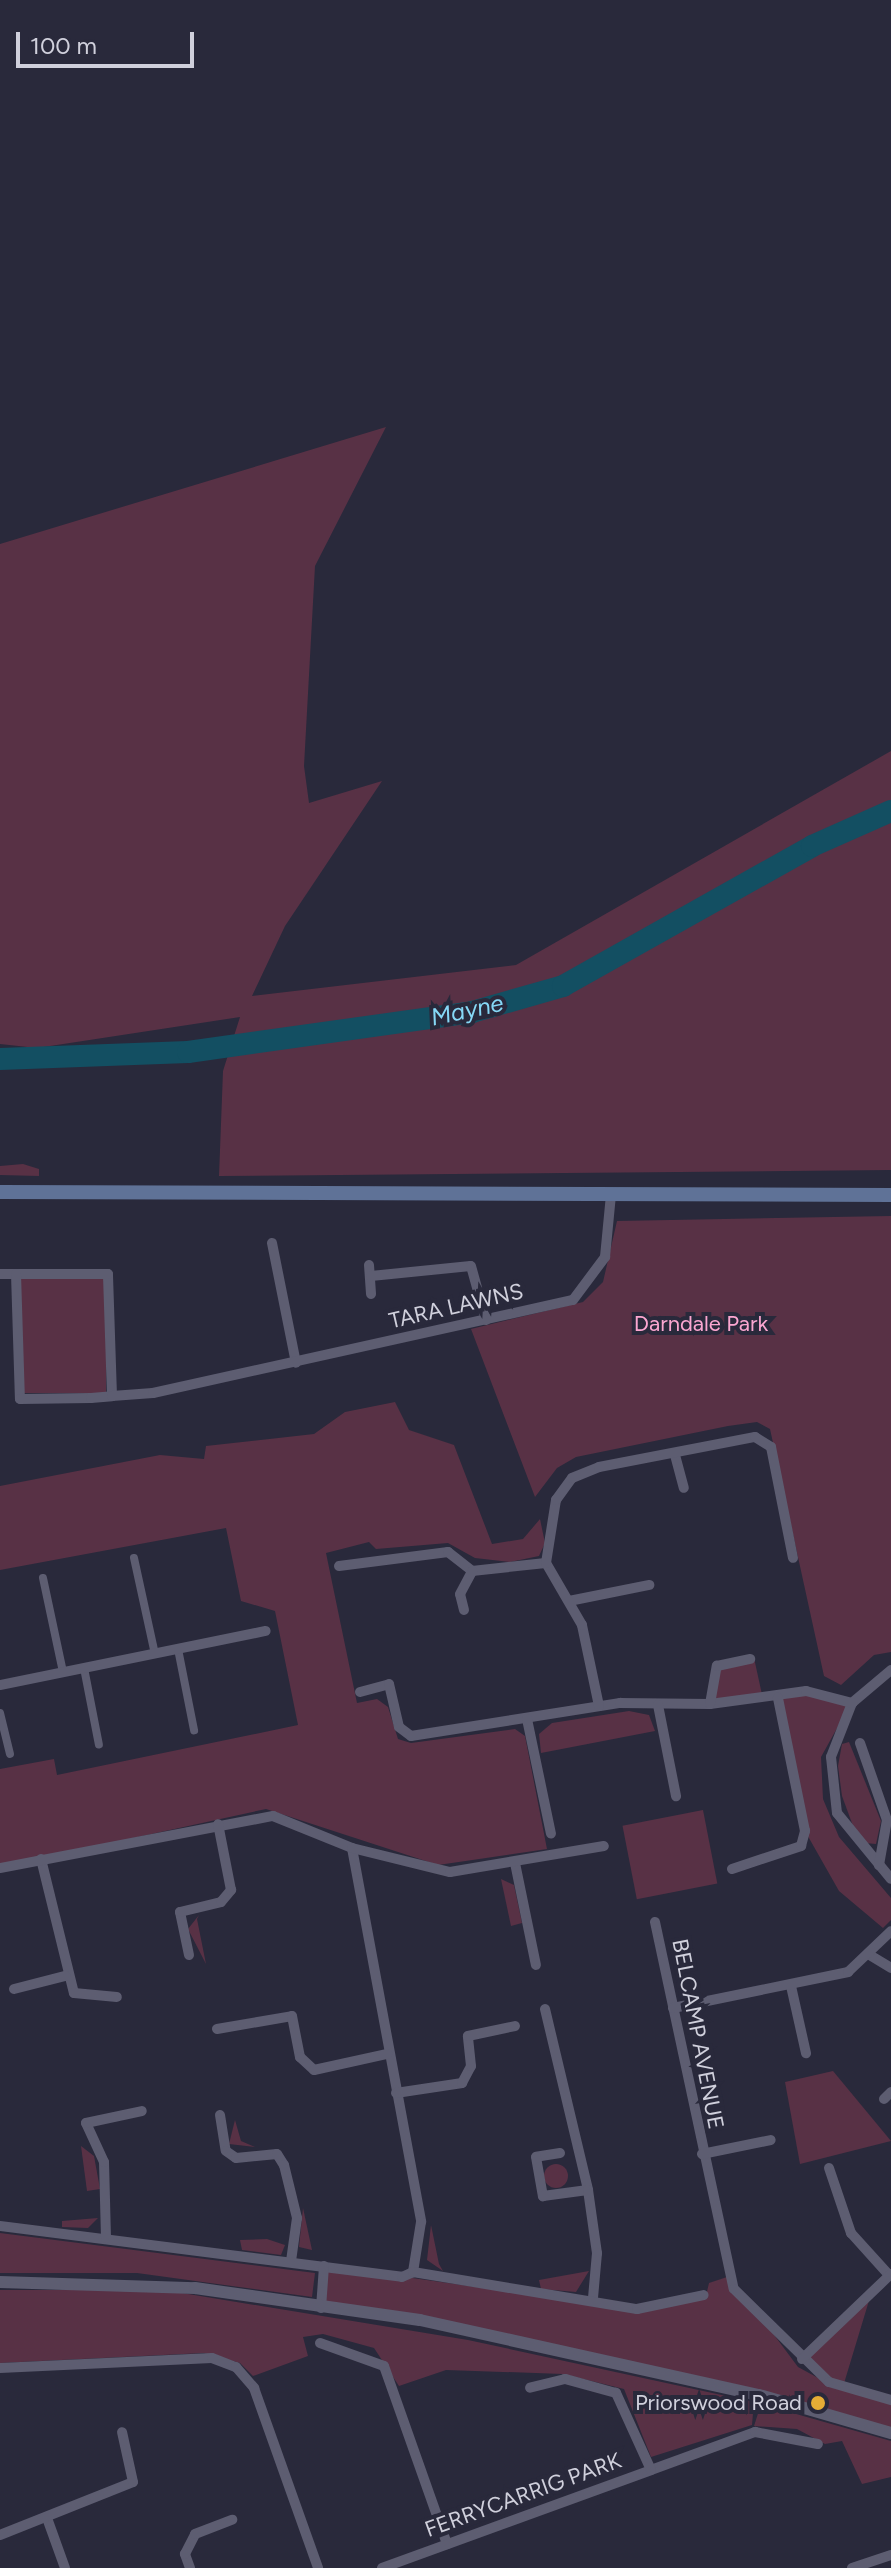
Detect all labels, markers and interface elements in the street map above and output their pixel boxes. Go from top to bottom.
scale bar [20,16,198,66]
text: 100 m [30,31,97,60]
water label: Mayne [428,988,506,1032]
street label: TARA LAWNS [386,1278,526,1334]
park label: Darndale Park [634,1311,768,1337]
street label: BELCAMP AVENUE [667,1937,729,2131]
place label: Priorswood Road [635,2390,802,2416]
marker: Priorswood Road [809,2394,827,2412]
street label: FERRYCARRIG PARK [421,2447,625,2543]

